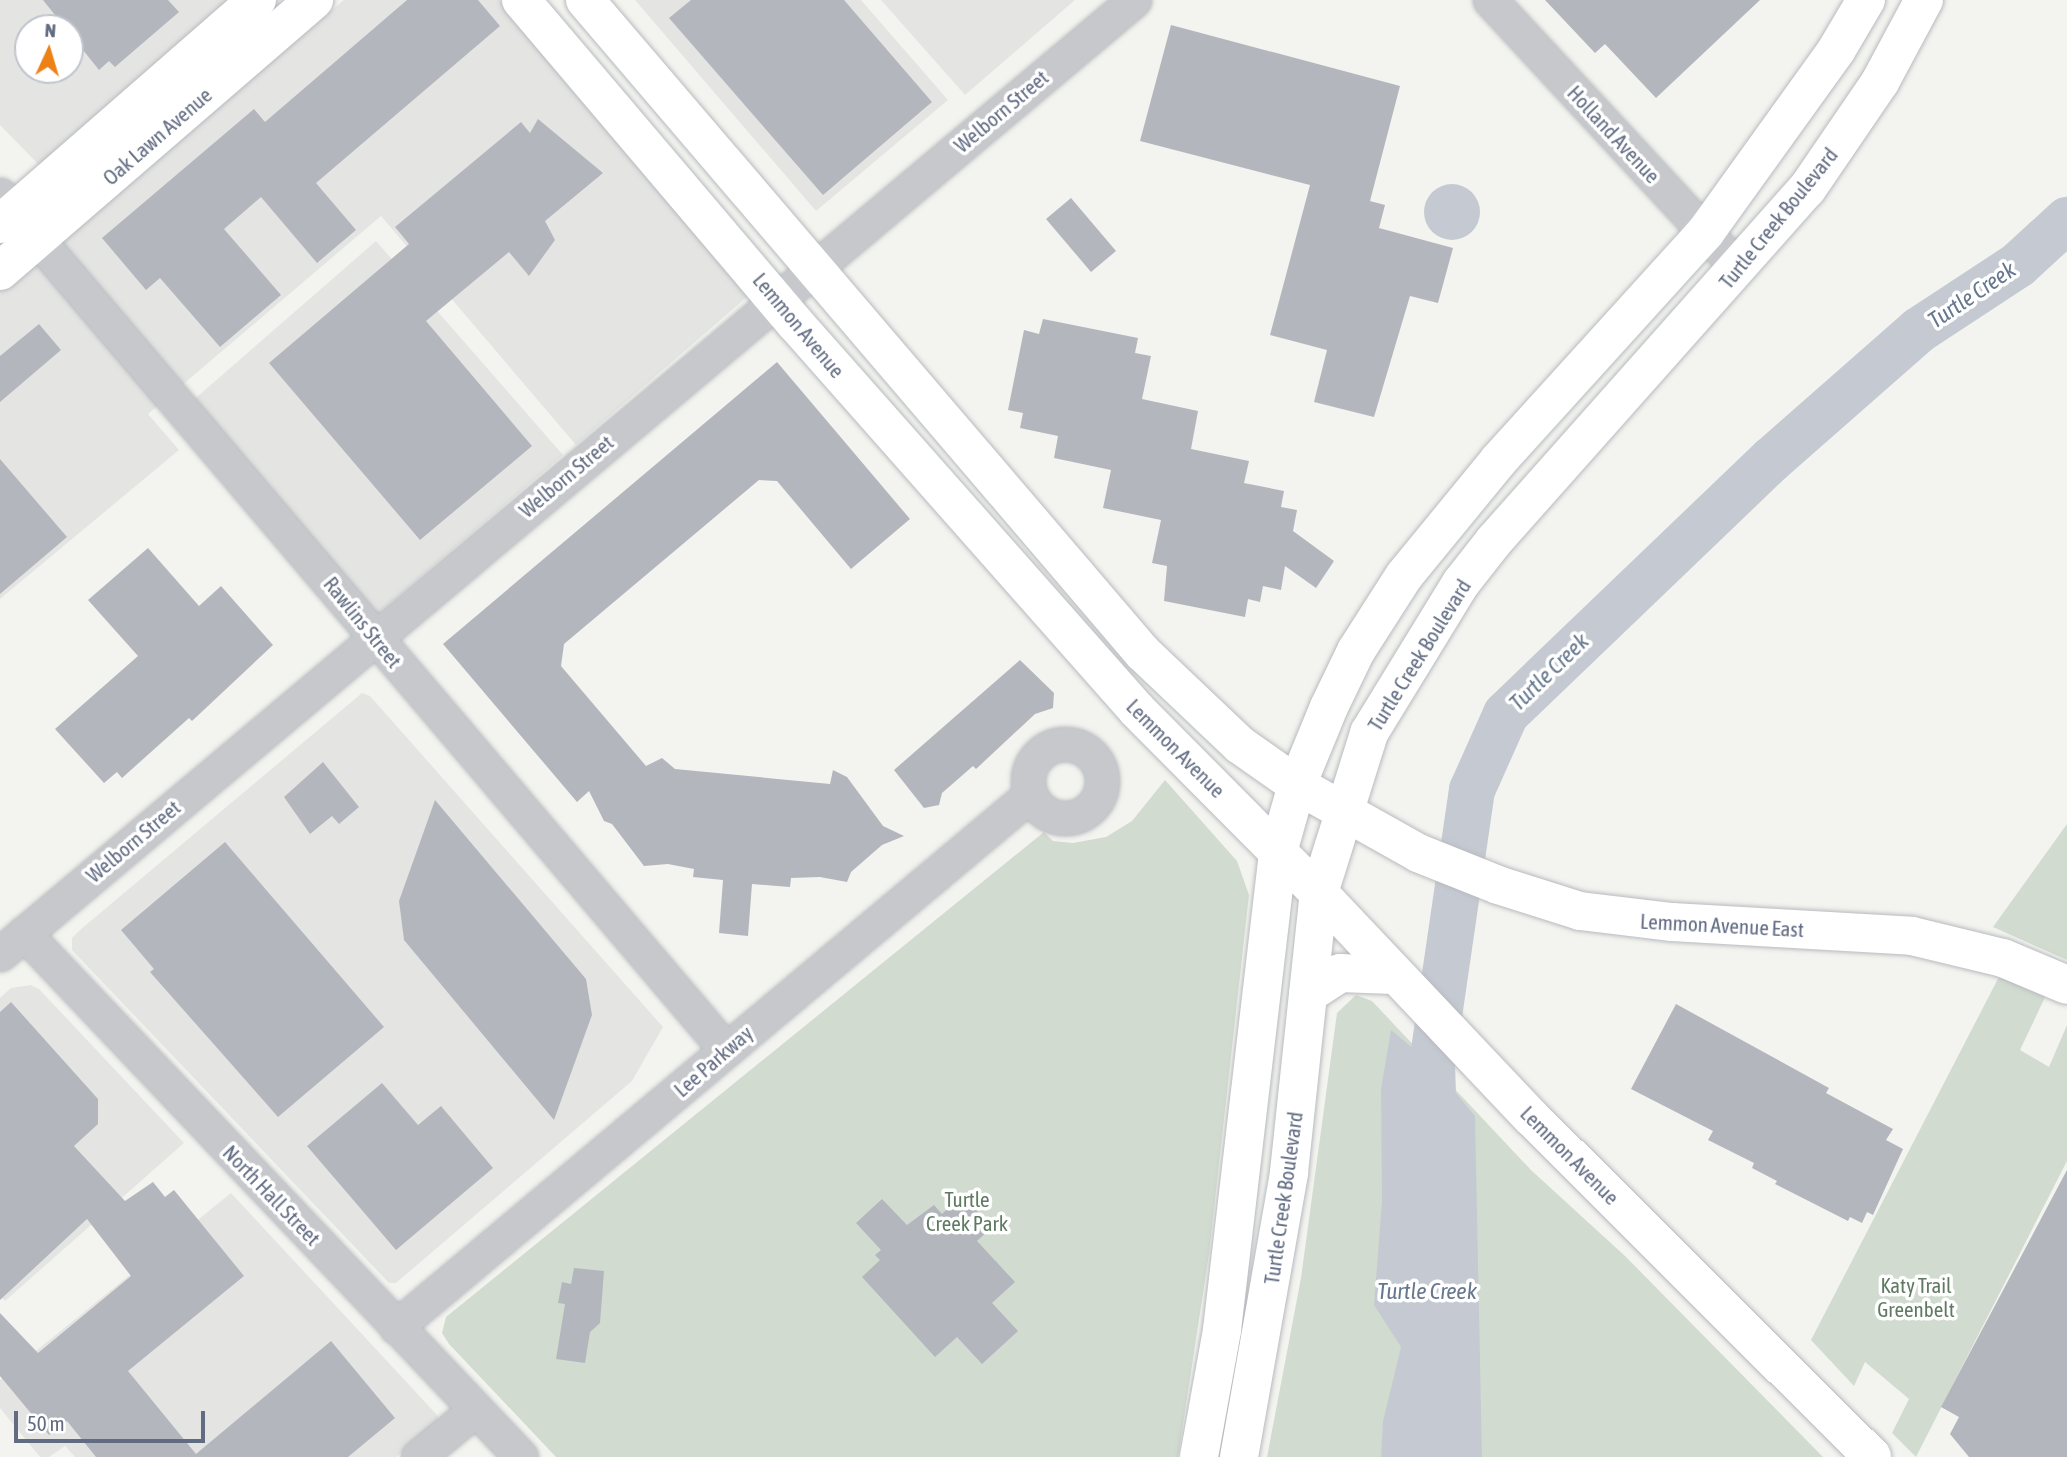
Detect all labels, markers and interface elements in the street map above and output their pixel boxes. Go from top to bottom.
north arrow [14,14,84,84]
text: N [44,19,57,41]
street label: Welborn Street [949,64,1053,158]
street label: Holland Avenue [1562,80,1666,188]
street label: Oak Lawn Avenue [98,82,216,190]
street label: Turtle Creek Boulevard [1714,143,1842,293]
water label: Turtle Creek [1923,256,2021,334]
street label: Lemmon Avenue [748,268,850,382]
street label: Welborn Street [514,429,618,523]
street label: Rawlins Street [319,571,407,673]
street label: Turtle Creek Boulevard [1362,575,1476,735]
water label: Turtle Creek [1504,627,1594,717]
street label: Lemmon Avenue [1121,693,1231,803]
street label: Welborn Street [81,794,185,888]
street label: Lemmon Avenue East [1639,908,1805,942]
street label: Lee Parkway [669,1020,757,1102]
street label: Lemmon Avenue [1515,1100,1625,1210]
street label: Turtle Creek Boulevard [1258,1110,1308,1286]
street label: North Hall Street [218,1140,326,1250]
park label: Turtle Creek Park [926,1186,1008,1236]
park label: Katy Trail Greenbelt [1877,1272,1955,1322]
water label: Turtle Creek [1377,1277,1477,1305]
scale bar [18,1398,208,1442]
text: 50 m [27,1411,65,1435]

